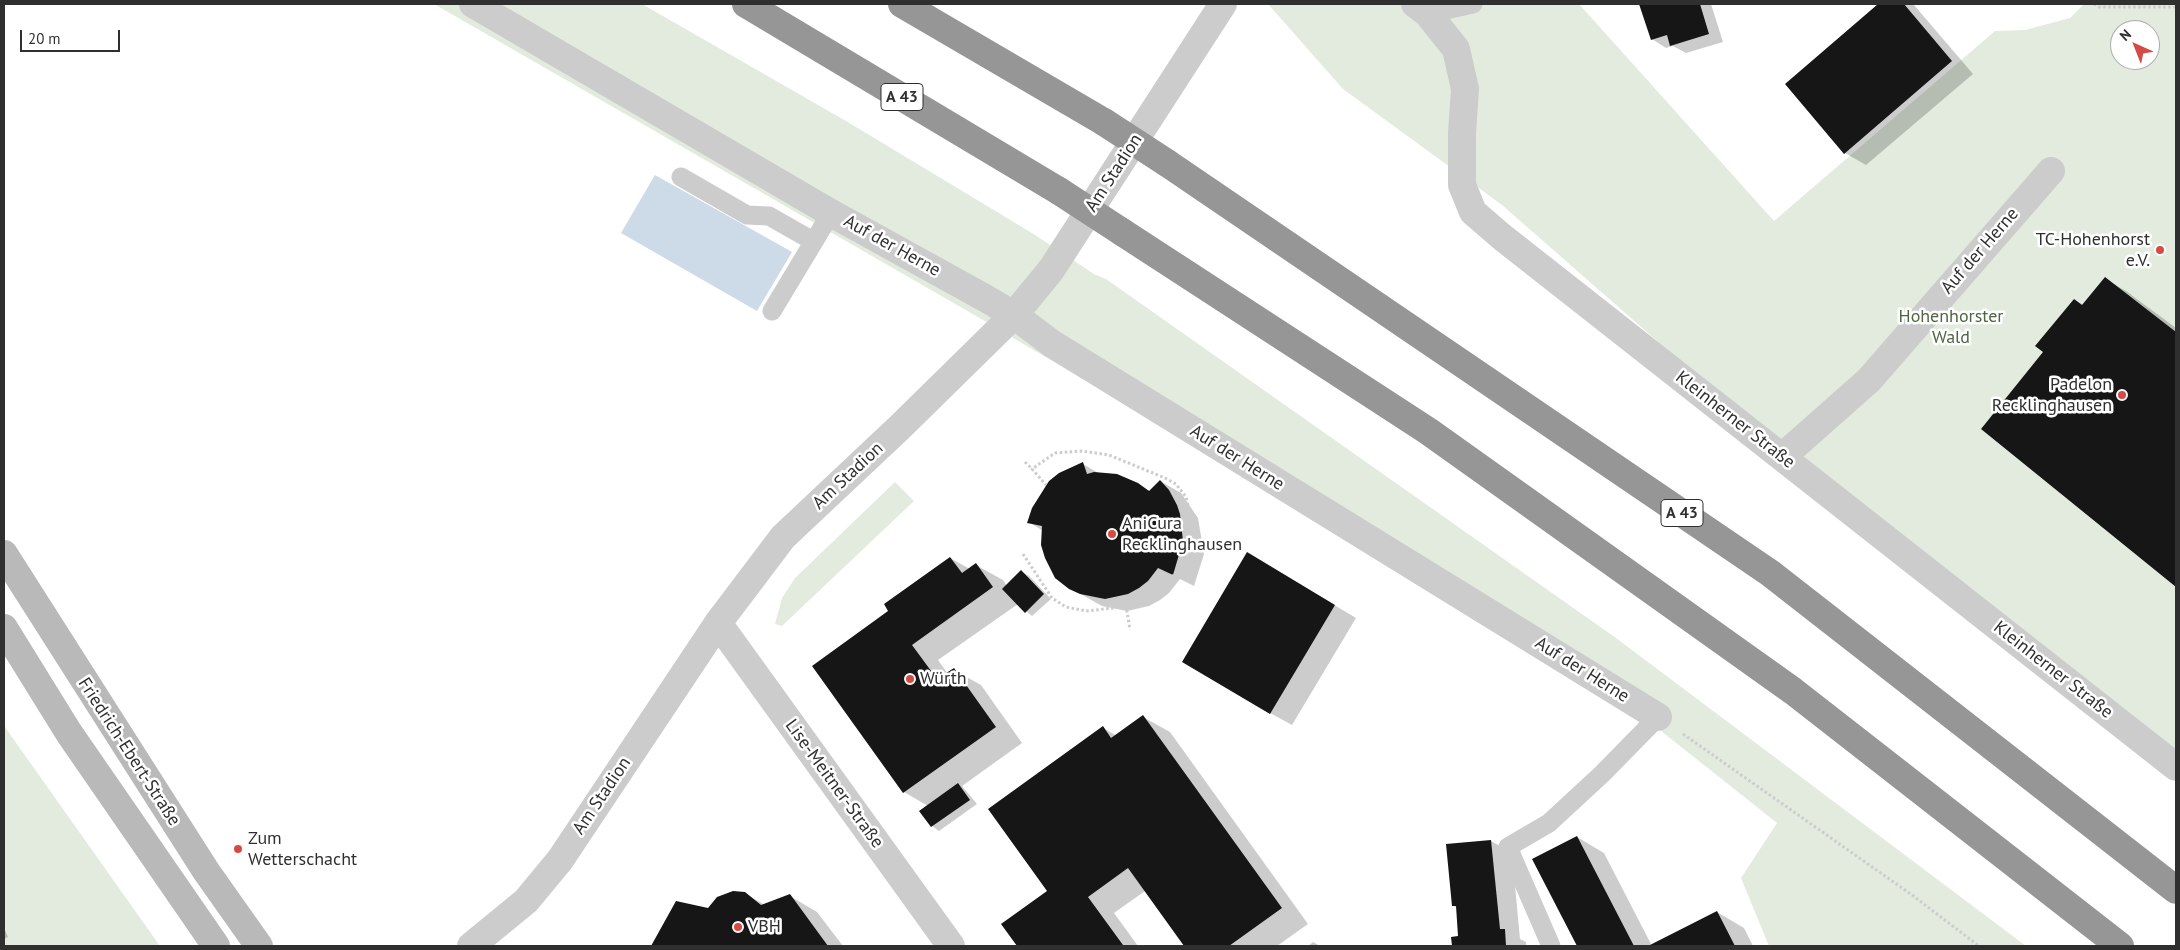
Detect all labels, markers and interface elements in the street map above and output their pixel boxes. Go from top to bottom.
scale bar [22,20,122,52]
north arrow [2110,20,2160,70]
text: N [2116,25,2135,45]
text: 20 m [28,29,61,48]
road number: A 43 [881,84,923,110]
street label: Am Stadion [1081,130,1147,216]
street label: Auf der Herne [1937,204,2023,298]
street label: Auf der Herne [840,211,944,281]
place label: TC-Hohenhorst e.V. [2036,229,2150,272]
marker: TC-Hohenhorst e.V. [2154,244,2166,256]
park label: Hohenhorster Wald [1899,306,2003,348]
street label: Kleinherner Straße [1671,367,1799,473]
place label: Padelon Recklinghausen [1992,374,2112,416]
marker: Padelon Recklinghausen [2116,389,2128,401]
street label: Auf der Herne [1186,421,1288,495]
street label: Am Stadion [808,438,888,514]
road number: A 43 [1661,499,1703,526]
place label: AniCura Recklinghausen [1122,513,1242,556]
marker: AniCura Recklinghausen [1106,528,1118,540]
street label: Kleinherner Straße [1989,617,2117,723]
street label: Auf der Herne [1531,633,1633,707]
place label: Würth [920,668,967,690]
marker: Würth [904,673,916,685]
street label: Friedrich-Ebert-Straße [73,674,185,830]
street label: Lise-Meitner-Straße [780,715,888,853]
street label: Am Stadion [568,753,636,839]
place label: Zum Wetterschacht [248,828,357,871]
marker: Zum Wetterschacht [232,843,244,855]
place label: VBH [748,916,781,938]
marker: VBH [732,921,744,933]

